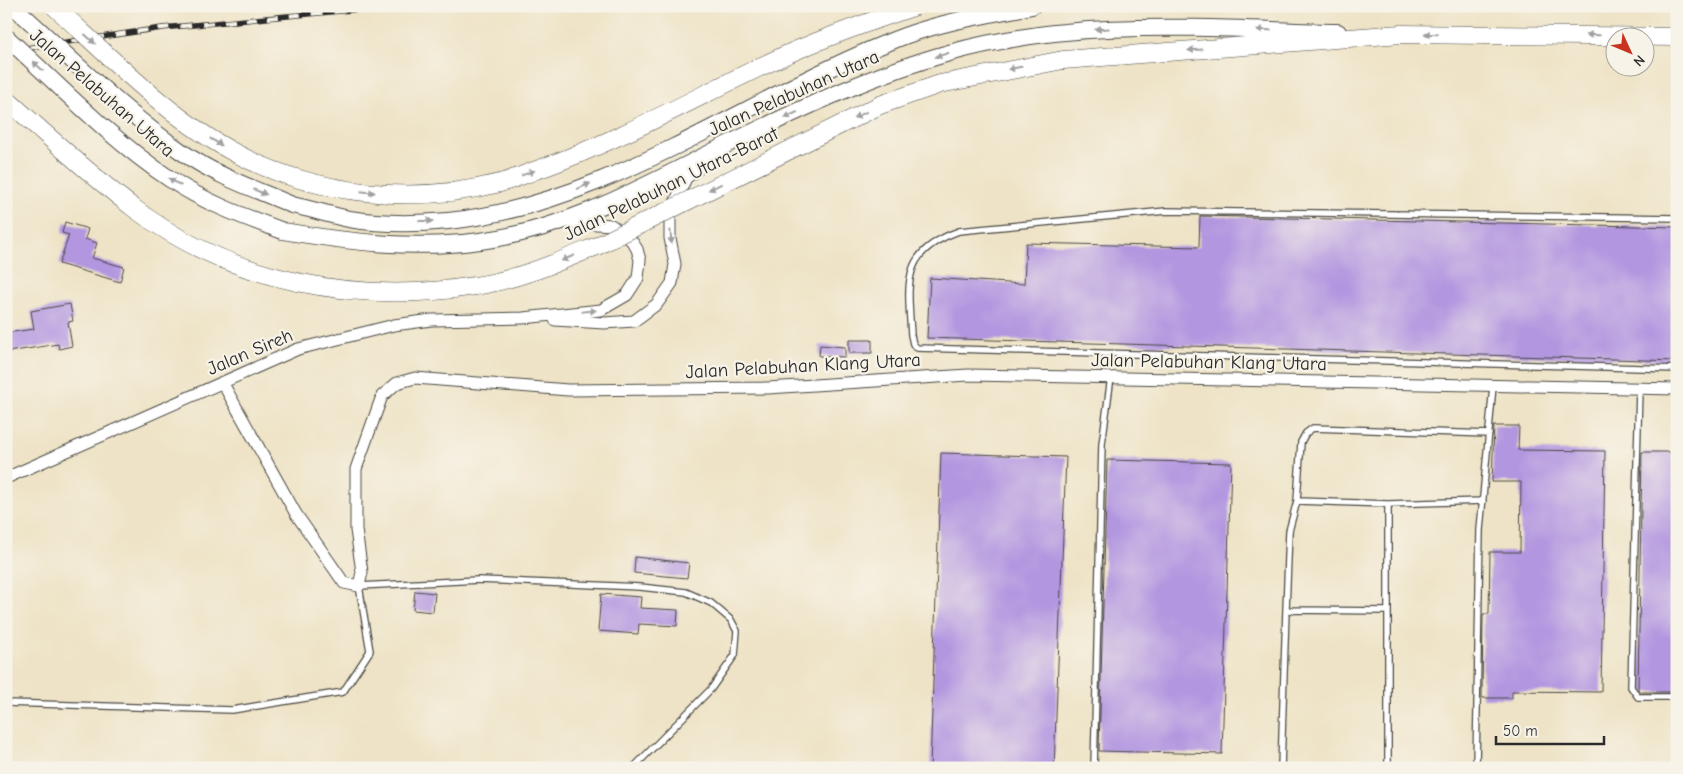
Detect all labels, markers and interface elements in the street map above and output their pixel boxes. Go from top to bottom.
street label: Jalan Pelabuhan Utara [25,24,179,162]
one-way arrow [1094,25,1110,33]
one-way arrow [1256,26,1272,34]
north arrow [1606,28,1656,78]
one-way arrow [1422,30,1438,38]
one-way arrow [1585,31,1601,39]
one-way arrow [84,33,96,45]
street label: Jalan Pelabuhan Utara [705,45,883,141]
one-way arrow [1187,46,1203,54]
one-way arrow [934,51,949,59]
text: N [1630,51,1648,70]
one-way arrow [32,60,44,72]
one-way arrow [1007,65,1023,73]
one-way arrow [853,111,867,119]
one-way arrow [784,112,798,120]
street label: Jalan Pelabuhan Utara-Barat [560,122,782,246]
one-way arrow [209,137,222,146]
one-way arrow [521,169,536,177]
one-way arrow [169,177,182,186]
one-way arrow [577,182,591,190]
one-way arrow [708,183,722,191]
one-way arrow [253,188,267,196]
one-way arrow [361,189,377,197]
one-way arrow [419,217,435,225]
one-way arrow [667,230,675,246]
one-way arrow [561,254,575,262]
one-way arrow [582,307,598,315]
street label: Jalan Sireh [204,324,296,380]
street label: Jalan Pelabuhan Klang Utara [685,349,921,383]
street label: Jalan Pelabuhan Klang Utara [1091,349,1327,375]
scale bar [1496,714,1603,746]
text: 50 m [1503,722,1538,740]

